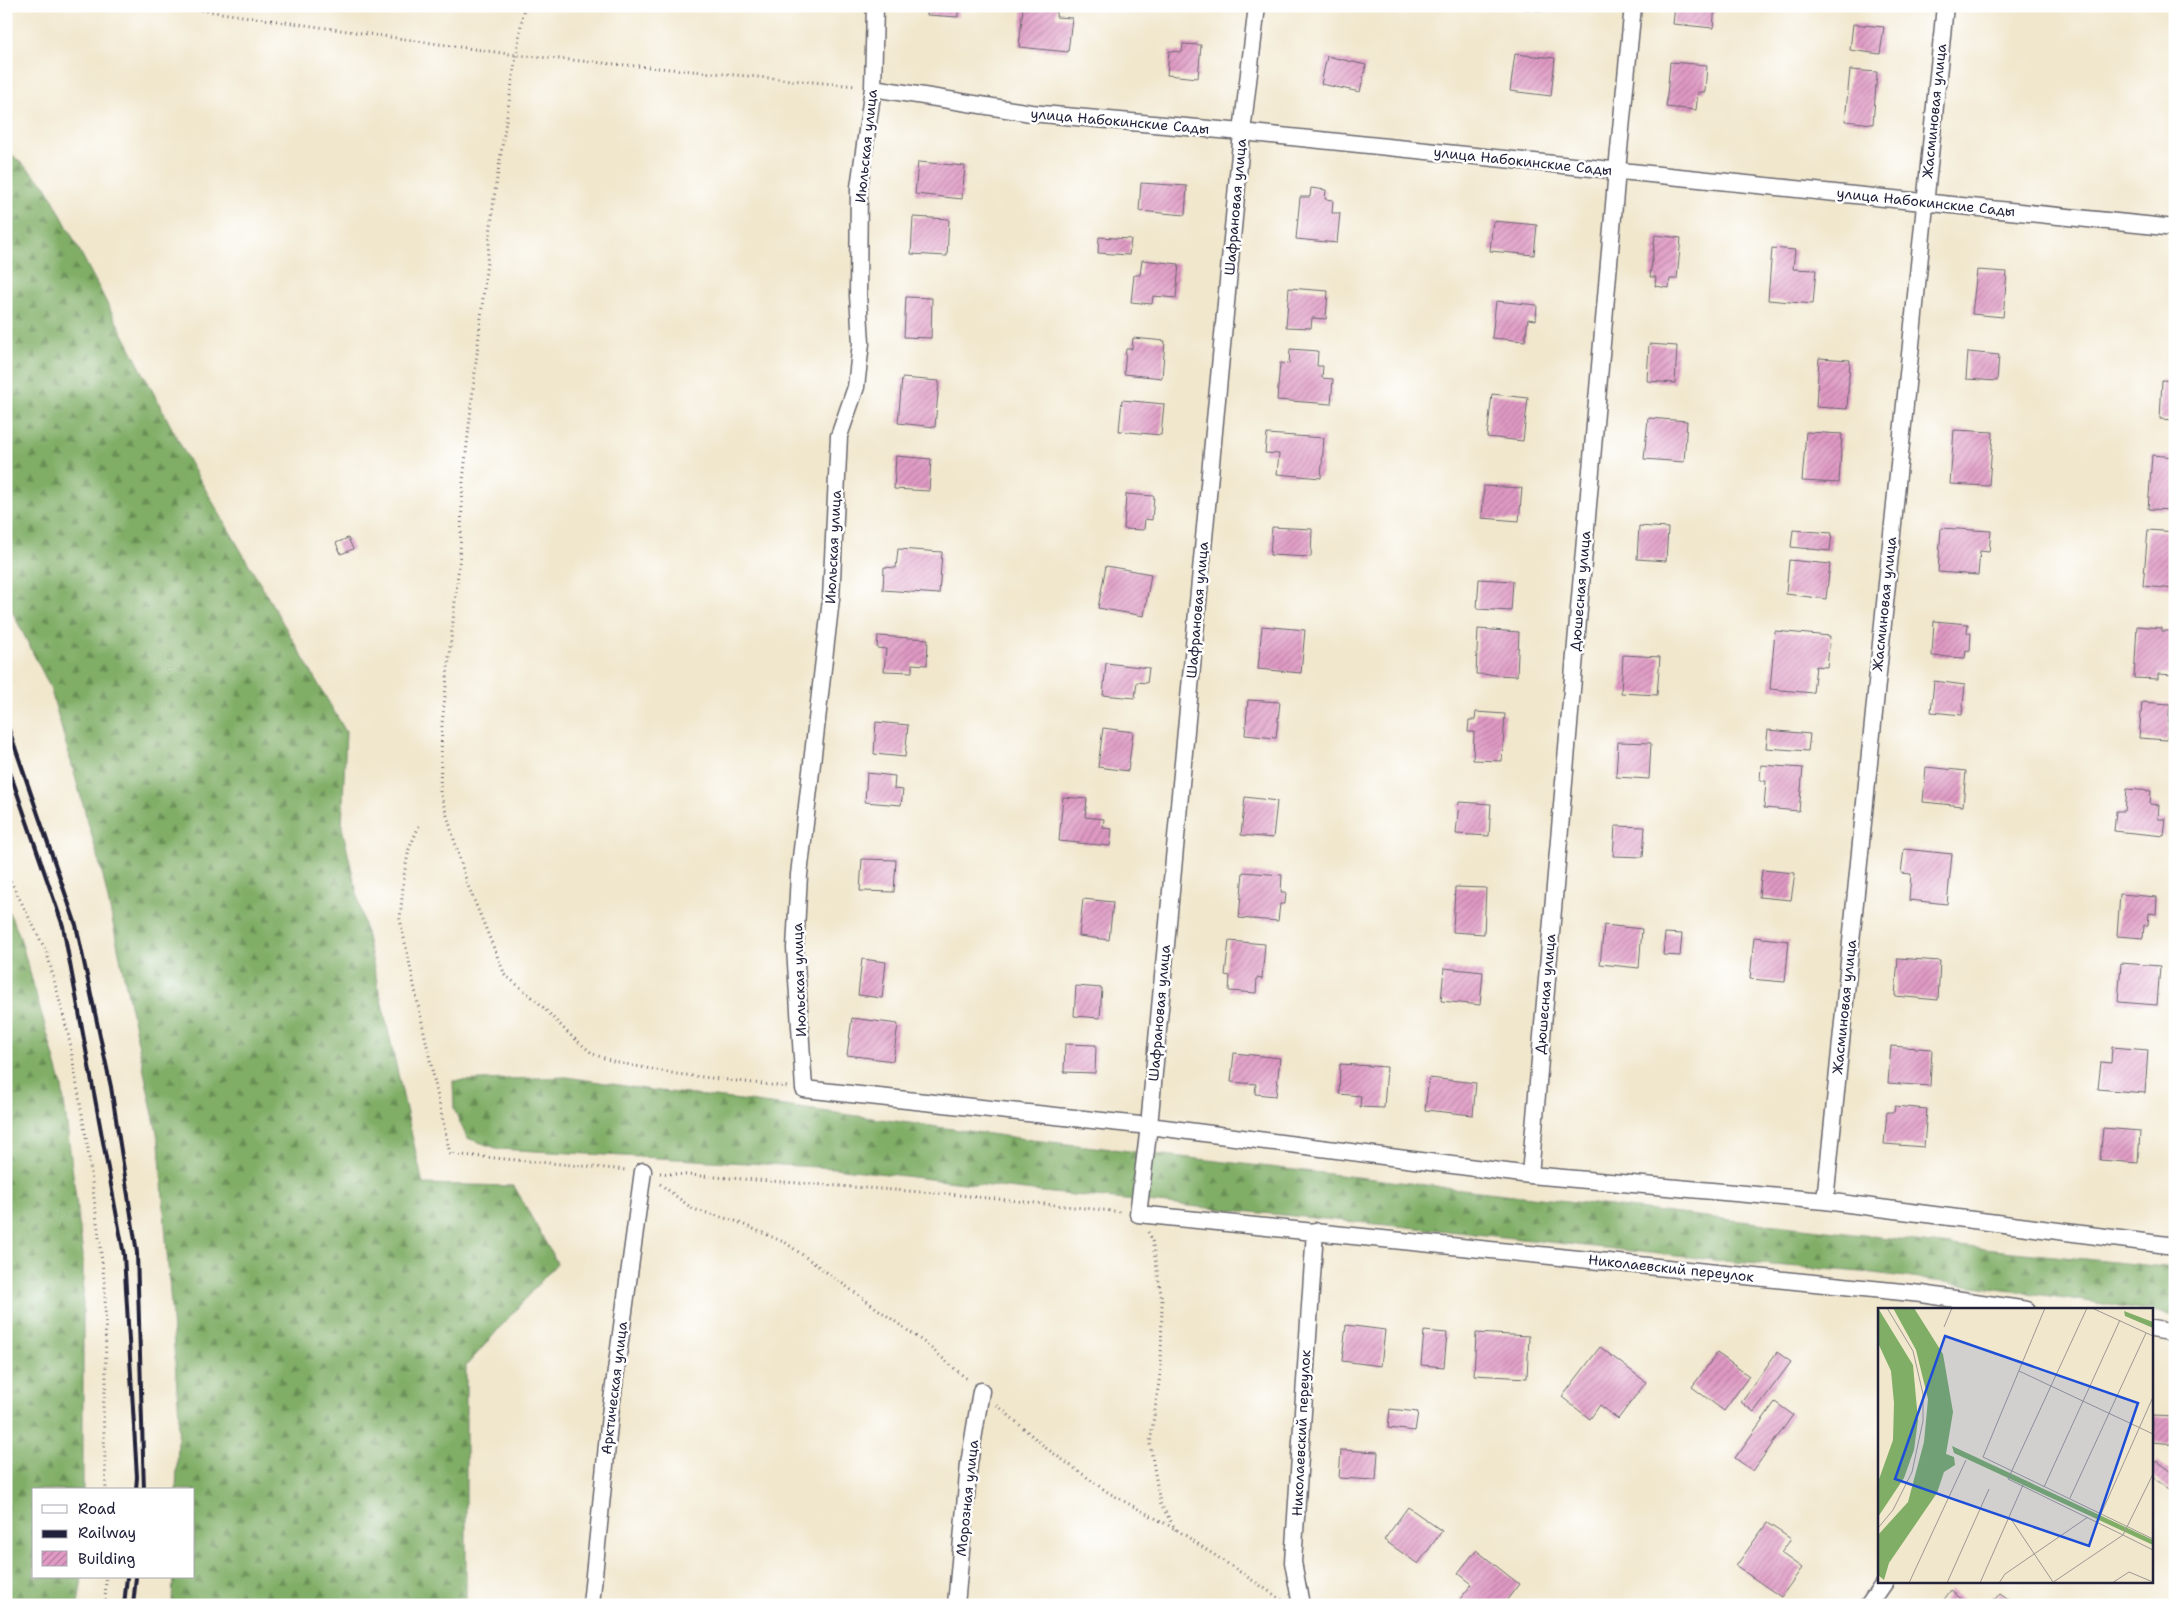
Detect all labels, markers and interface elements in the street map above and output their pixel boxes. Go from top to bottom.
street label: Жасминовая улица [1918,43,1950,179]
street label: Июльская улица [851,88,881,204]
street label: улица Набокинские Сады [1030,104,1210,138]
street label: Шафрановая улица [1220,138,1250,276]
street label: улица Набокинские Сады [1433,143,1613,179]
street label: улица Набокинские Сады [1836,184,2016,220]
street label: Июльская улица [821,489,845,604]
street label: Дюшесная улица [1566,530,1594,652]
street label: Жасминовая улица [1868,536,1900,672]
street label: Шафрановая улица [1182,541,1212,679]
street label: Июльская улица [788,922,810,1037]
street label: Дюшесная улица [1531,933,1559,1055]
street label: Жасминовая улица [1828,939,1860,1075]
street label: Шафрановая улица [1144,944,1174,1082]
street label: Николаевский переулок [1587,1250,1755,1286]
inset map [1878,1308,2154,1584]
street label: Арктическая улица [597,1320,631,1455]
street label: Николаевский переулок [1288,1349,1314,1517]
street label: Морозная улица [952,1439,982,1557]
legend [32,1488,195,1578]
text: Road [78,1499,116,1519]
text: Railway [78,1523,136,1543]
text: Building [78,1549,135,1569]

